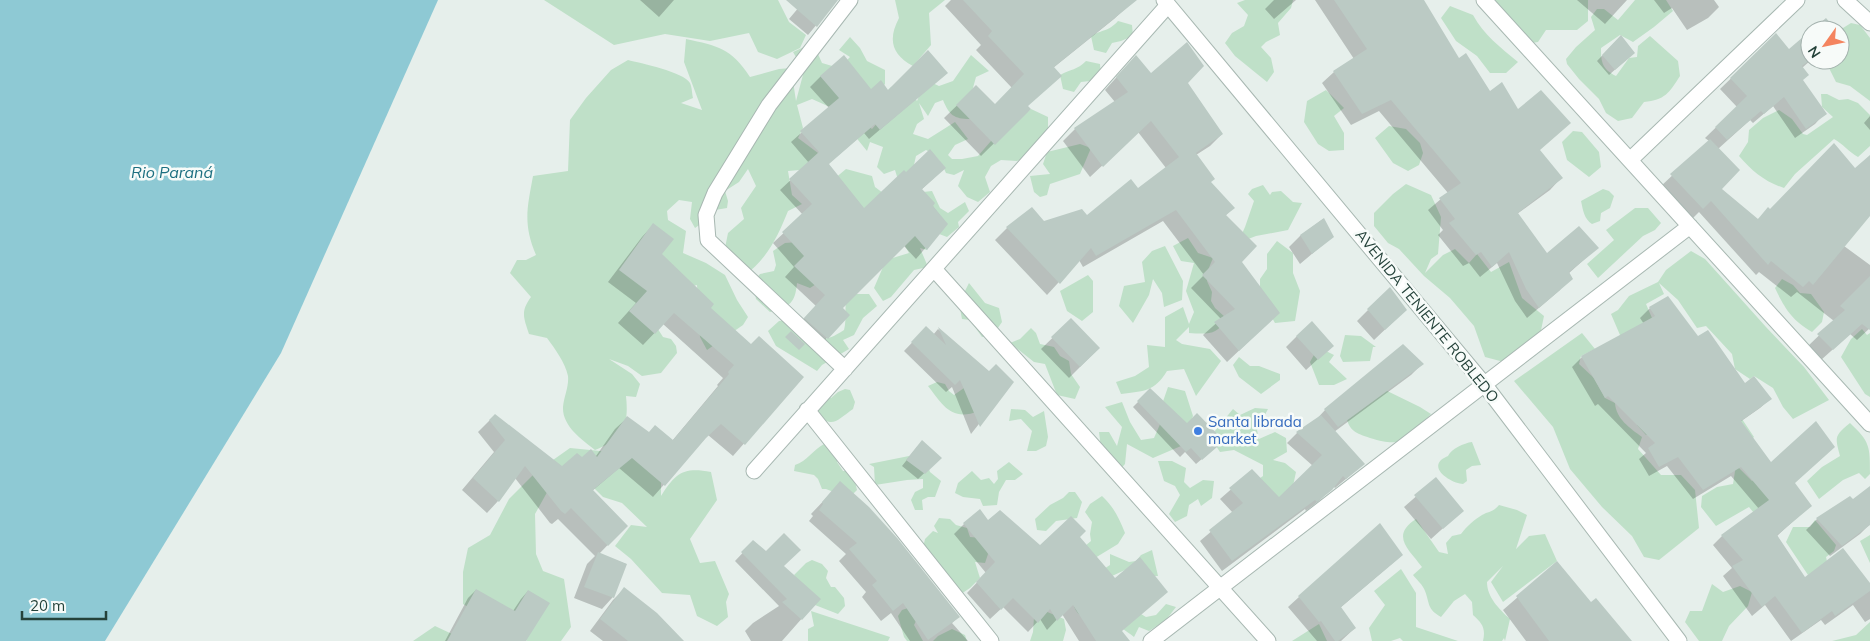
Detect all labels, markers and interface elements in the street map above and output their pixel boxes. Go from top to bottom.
north arrow [1800,20,1850,70]
text: N [1804,43,1825,61]
water label: Rio Paraná [131,162,213,182]
street label: AVENIDA TENIENTE ROBLEDO [1352,225,1503,406]
place label: Santa librada market [1208,412,1302,448]
marker: Santa librada market [1192,425,1204,437]
scale bar [22,588,106,620]
text: 20 m [30,596,65,615]

